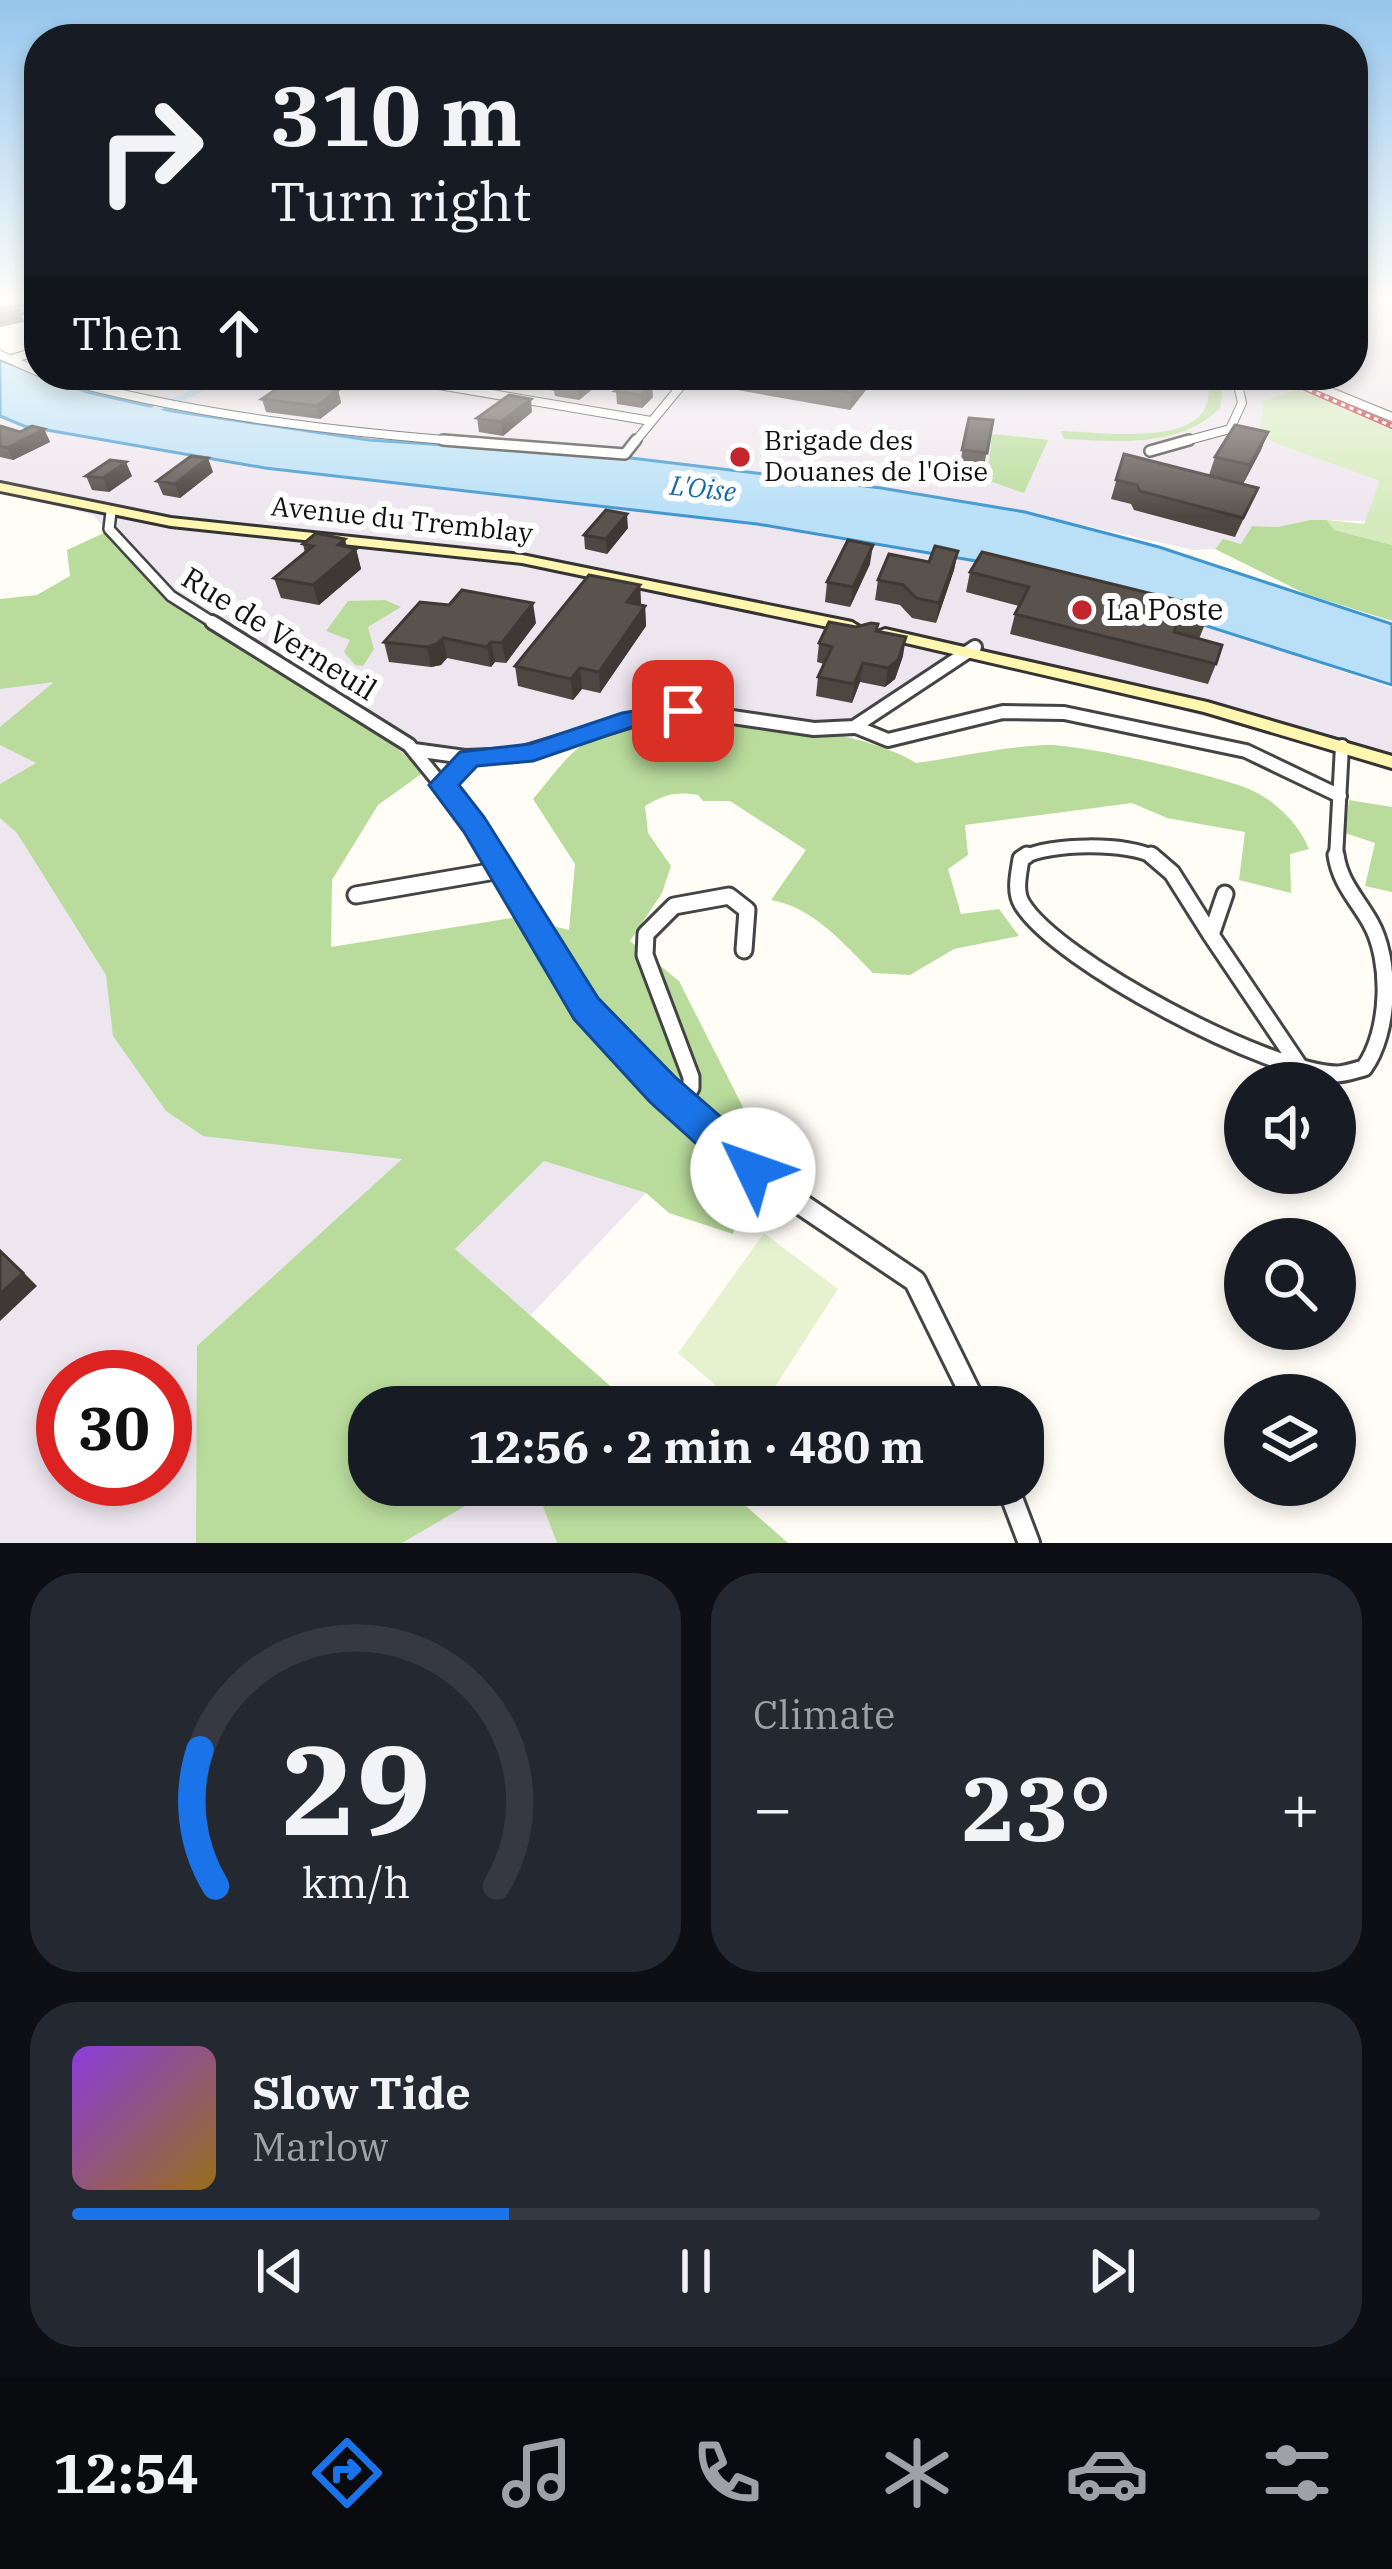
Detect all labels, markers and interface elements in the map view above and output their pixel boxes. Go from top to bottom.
text: 310 m [270,60,522,169]
icon: right [72,72,228,228]
text: Turn right [270,166,532,236]
icon: ahead [206,300,272,366]
text: Then [72,304,182,362]
place label: Brigade des Douanes de l'Oise [764,422,988,488]
marker: Brigade des Douanes de l'Oise [727,444,753,470]
water label: L'Oise [668,467,738,508]
street label: Avenue du Tremblay [270,487,535,550]
street label: Rue de Verneuil [175,557,385,708]
place label: La Poste [1106,589,1223,628]
marker: La Poste [1069,597,1095,623]
pin [632,660,734,762]
icon: arrive [650,678,716,744]
map controls [1224,1062,1356,1506]
button: sound [1224,1062,1356,1194]
position arrow [690,1107,816,1233]
button: search [1224,1218,1356,1350]
speed limit sign: 30 [36,1350,192,1506]
button: layers [1224,1374,1356,1506]
text: 12:56 · 2 min · 480 m [468,1417,924,1475]
text: Climate [753,1689,895,1740]
text: 29 [281,1707,430,1869]
text: 23° [961,1749,1112,1866]
text: − [753,1764,793,1850]
text: + [1280,1764,1320,1850]
text: km/h [301,1853,410,1909]
text: Slow Tide [252,2063,471,2121]
text: Marlow [252,2121,388,2172]
icon: previous [247,2238,313,2304]
icon: pause [663,2238,729,2304]
icon: next [1079,2238,1145,2304]
icon: directions [305,2431,389,2515]
icon: music [495,2431,579,2515]
icon: phone [685,2431,769,2515]
icon: climate [875,2431,959,2515]
icon: car [1065,2431,1149,2515]
icon: filters [1255,2431,1339,2515]
text: 12:54 [53,2438,199,2508]

